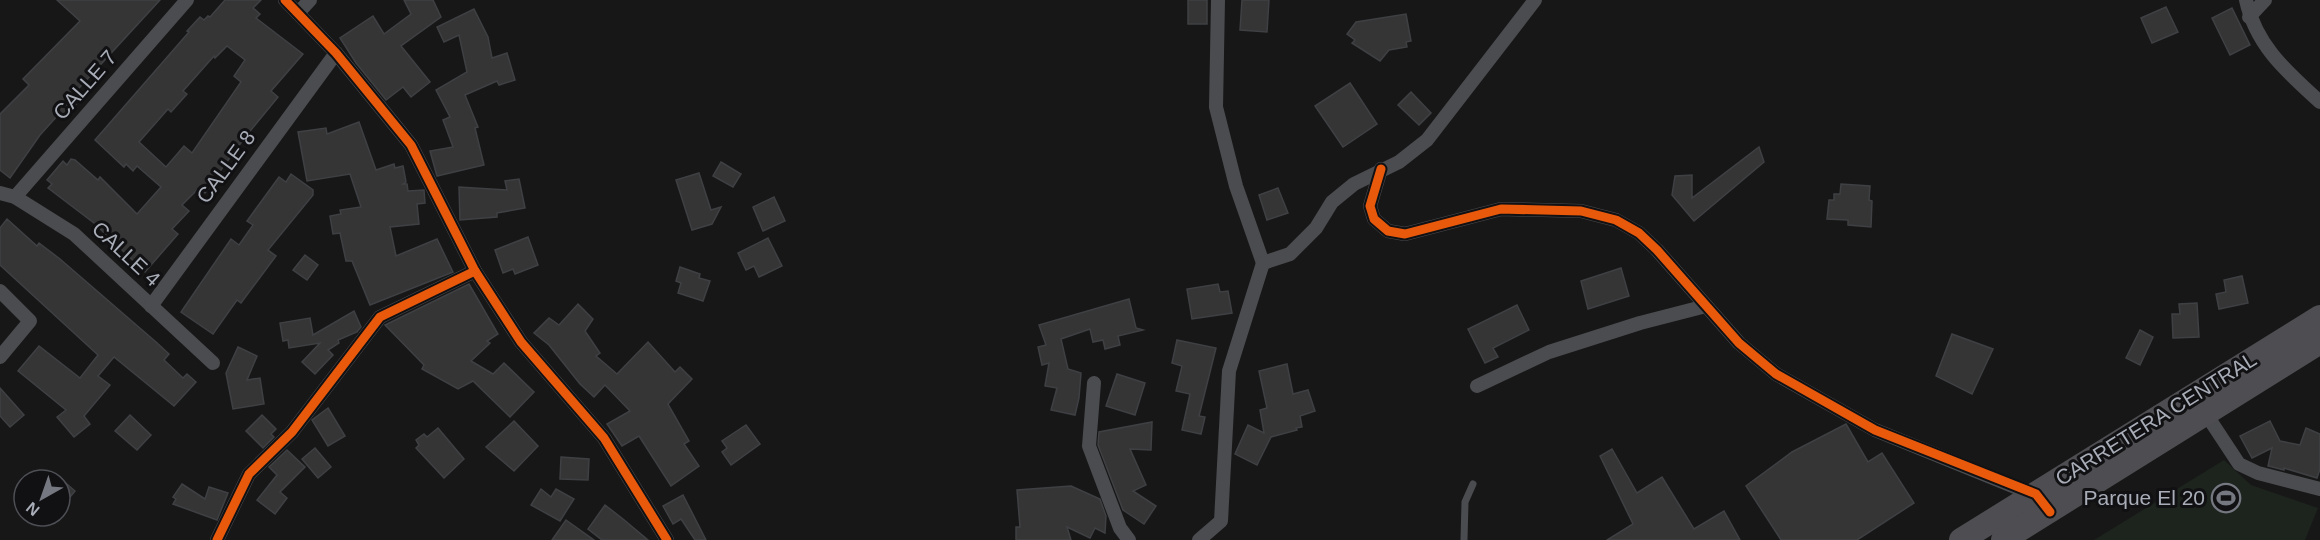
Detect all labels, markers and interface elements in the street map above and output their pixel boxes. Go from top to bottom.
street label: CALLE 7 [48,45,121,124]
street label: CALLE 8 [192,126,260,207]
street label: CALLE 4 [88,217,165,291]
street label: CARRETERA CENTRAL [2051,347,2260,490]
north arrow [12,468,72,528]
sports icon: Parque El 20 [2210,482,2242,514]
place label: Parque El 20 [2084,486,2205,509]
text: N [23,499,43,519]

